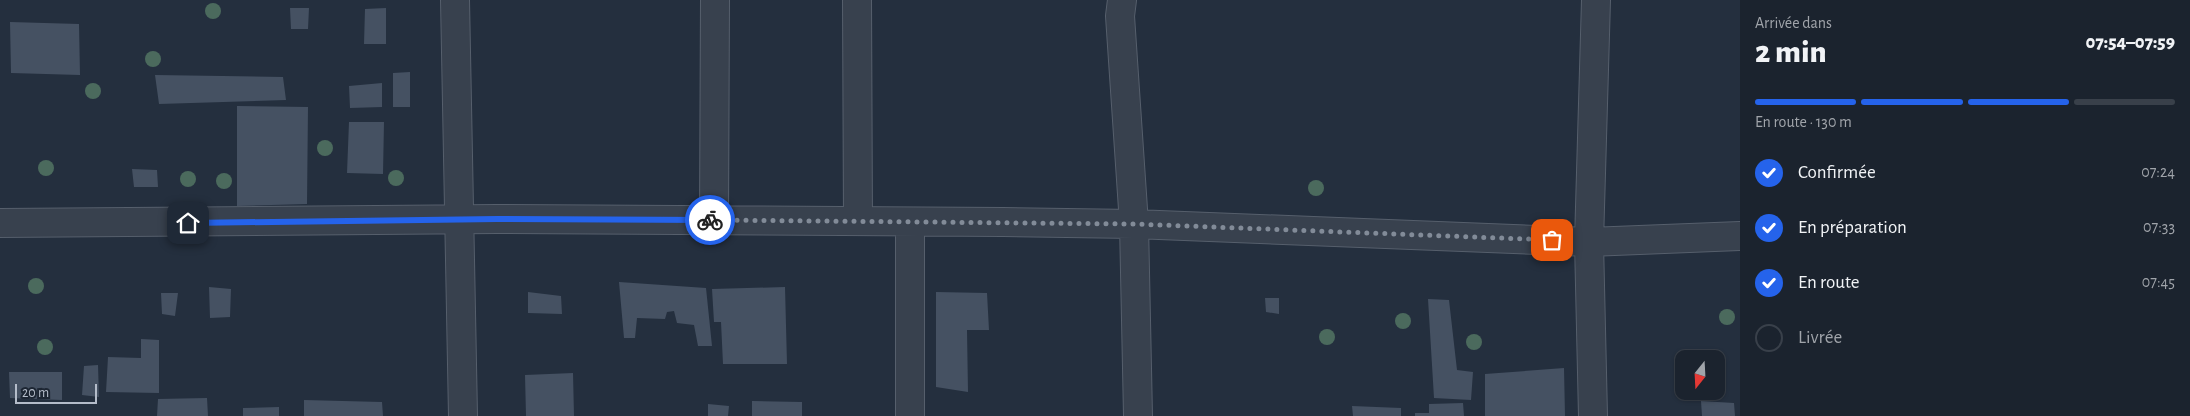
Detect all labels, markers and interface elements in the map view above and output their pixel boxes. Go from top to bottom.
text: Arrivée dans [1755,15,1832,31]
text: 07:54–07:59 [2086,33,2175,52]
text: 2 min [1755,36,1827,68]
text: En route · 130 m [1755,114,1852,130]
icon: check [1755,159,1783,187]
text: Confirmée [1798,163,1876,182]
text: 07:24 [2141,164,2175,180]
courier [685,195,735,245]
pin [167,202,209,244]
icon: bike [696,206,724,234]
icon: home [174,209,202,237]
icon: check [1755,214,1783,242]
text: En préparation [1798,218,1907,237]
pin [1531,219,1573,261]
text: 07:33 [2143,219,2175,235]
icon: bag [1538,226,1566,254]
icon: check [1755,269,1783,297]
text: En route [1798,273,1860,292]
text: 07:45 [2142,274,2175,290]
text: Livrée [1798,328,1842,347]
north arrow [1675,350,1725,400]
map controls [1675,350,1725,400]
scale bar [15,381,98,404]
text: 20 m [22,386,49,400]

